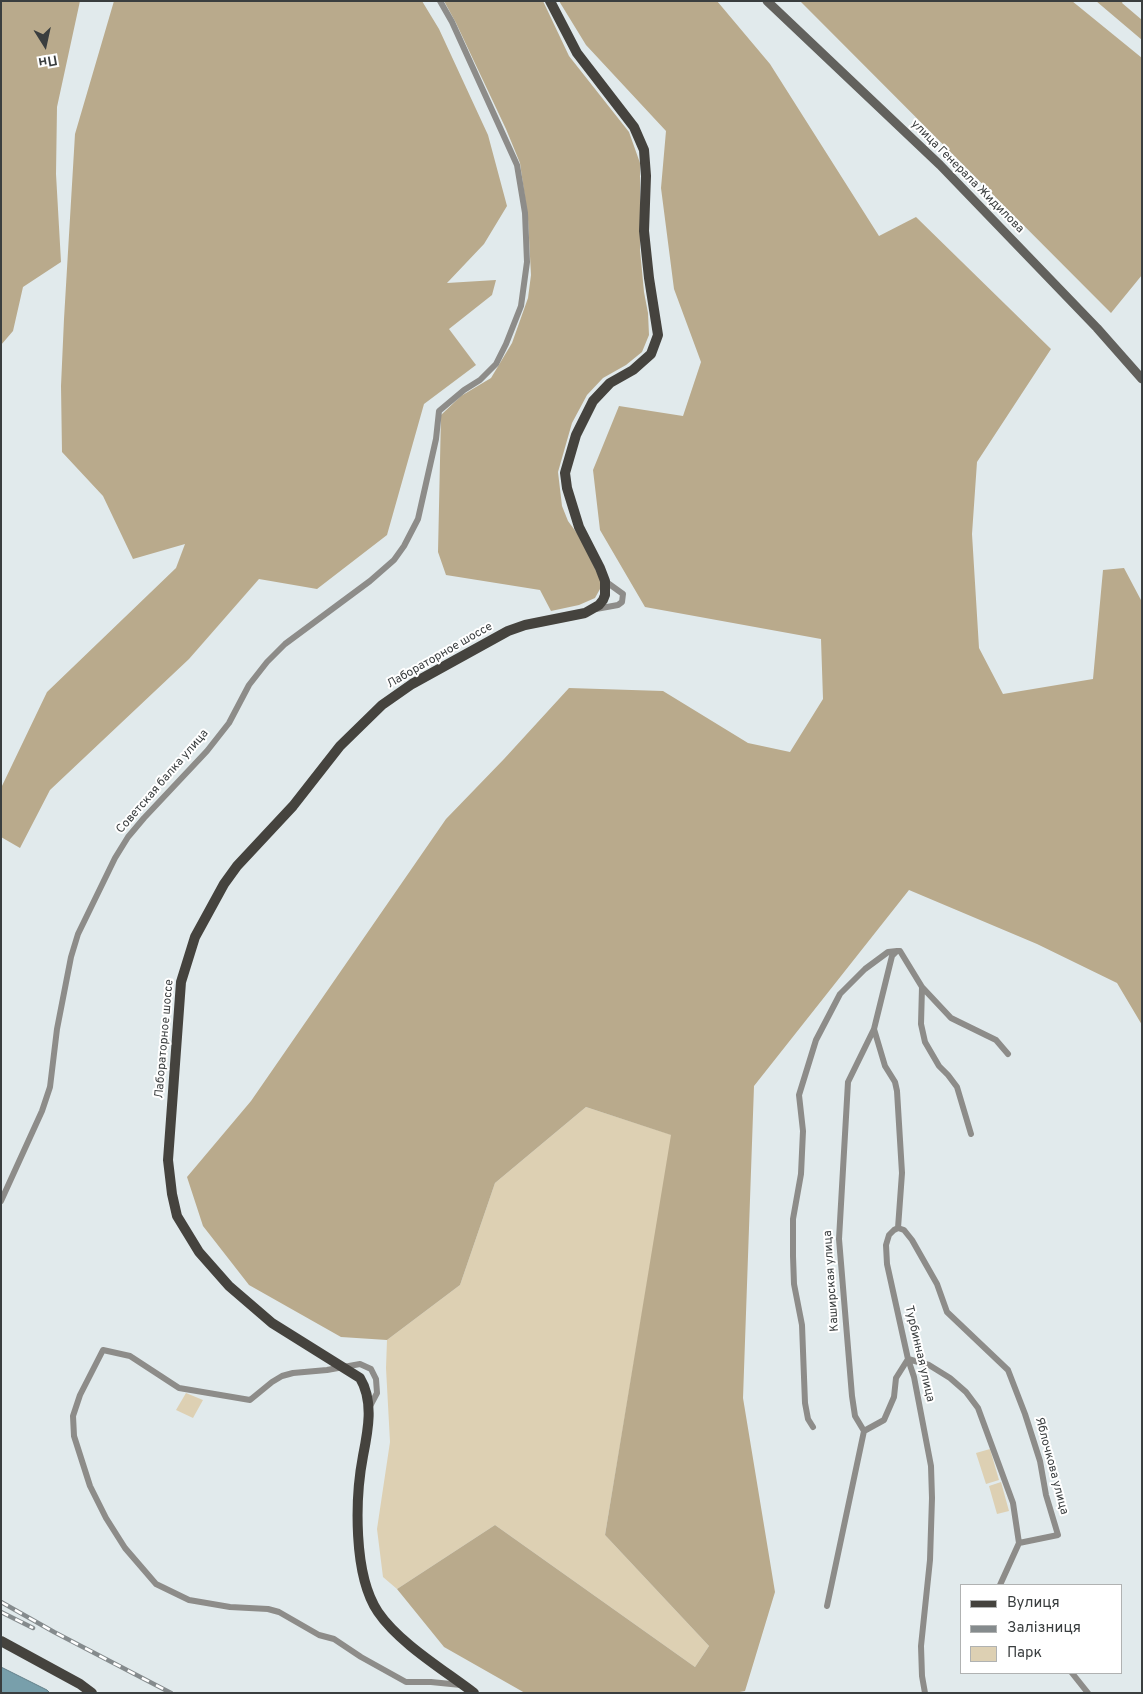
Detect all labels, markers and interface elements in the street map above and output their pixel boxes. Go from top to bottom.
north arrow [20,20,70,70]
text: Пн [37,50,58,70]
street label: улица Генерала Жидилова [907,117,1027,237]
street label: Лабораторное шоссе [385,620,495,692]
street label: Советская балка улица [114,727,212,837]
street label: Лабораторное шоссе [153,979,177,1099]
street label: Каширская улица [821,1230,843,1332]
street label: Турбинная улица [901,1304,937,1404]
street label: Яблочкова улица [1031,1416,1071,1516]
legend [960,1584,1123,1674]
text: Вулиця [1007,1594,1060,1613]
text: Залізниця [1007,1619,1081,1638]
text: Парк [1007,1644,1042,1663]

